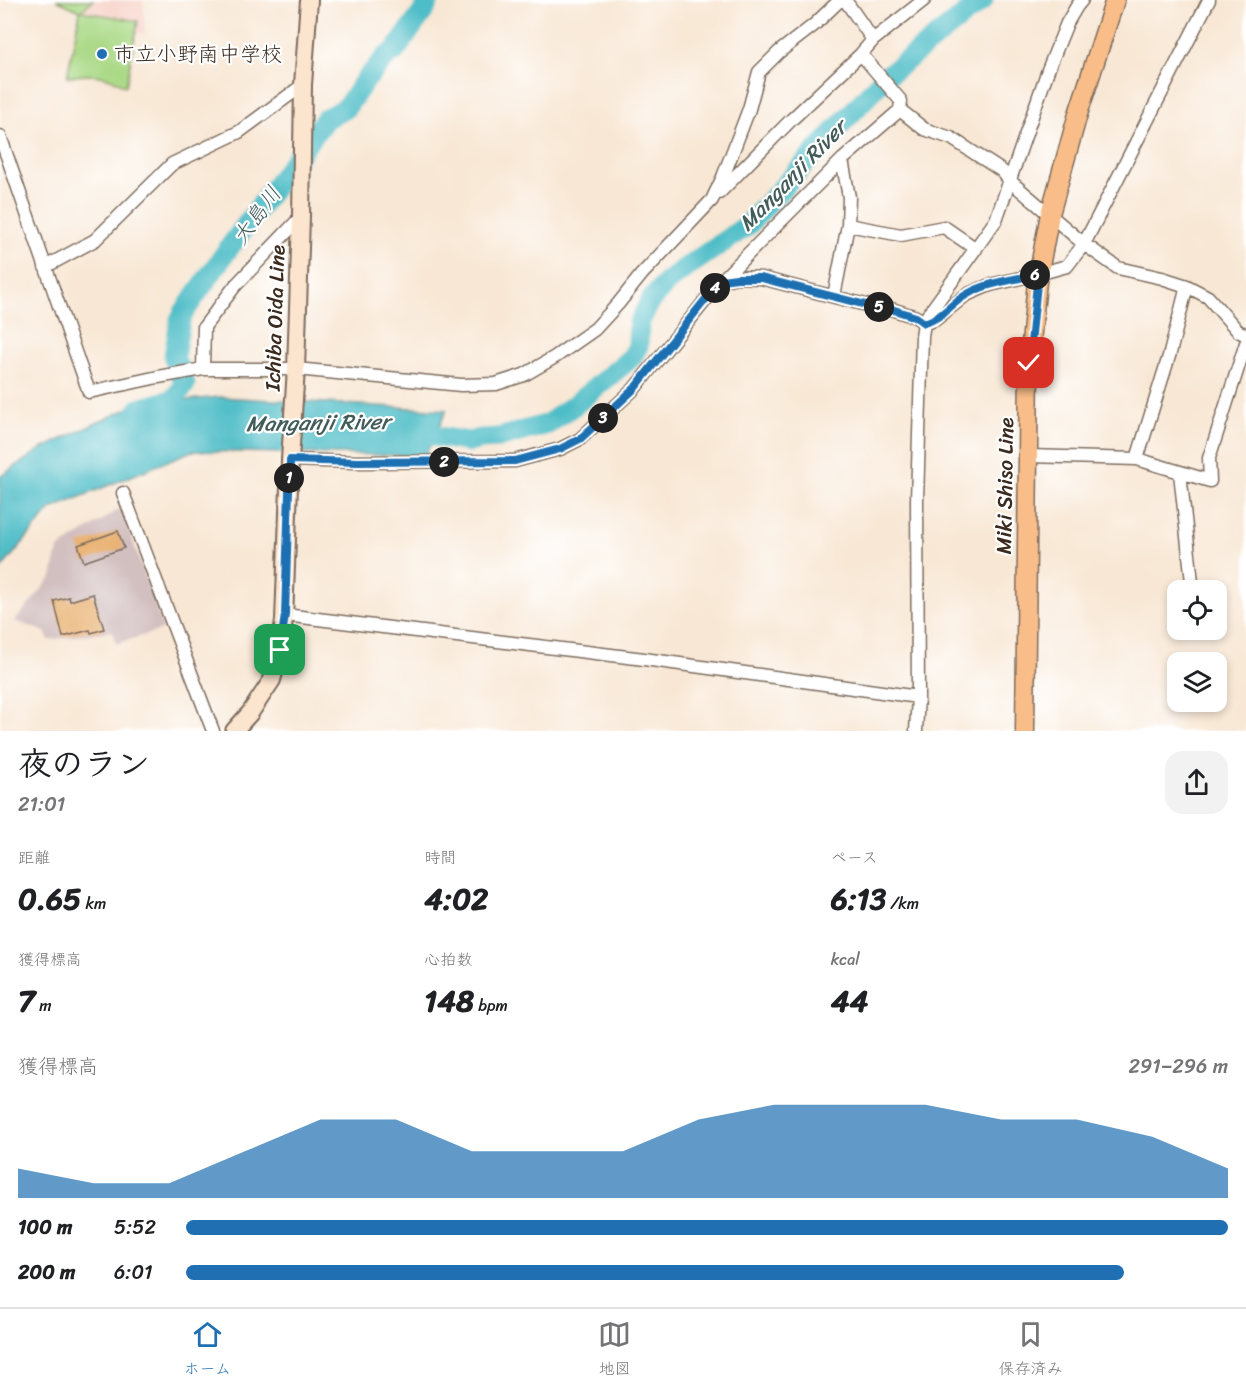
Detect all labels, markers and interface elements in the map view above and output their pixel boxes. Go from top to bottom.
place label: 市立小野南中学校 [114,35,282,73]
marker: 市立小野南中学校 [95,47,109,61]
water label: Manganji River [728,107,859,241]
water label: 大島川 [221,177,292,253]
street label: Ichiba Oida Line [253,244,297,393]
pin: 6 [1020,260,1050,290]
text: 6 [1030,260,1040,289]
pin: 4 [700,273,730,303]
text: 4 [710,273,720,302]
pin: 5 [864,292,894,322]
text: 5 [874,292,884,321]
pin [1003,337,1054,388]
icon: check [1012,346,1045,379]
water label: Manganji River [246,402,394,443]
pin: 3 [588,403,618,433]
text: 3 [599,403,607,432]
street label: Miki Shiso Line [985,417,1025,555]
pin: 2 [429,447,459,477]
text: 2 [439,447,449,476]
pin: 1 [274,463,304,493]
text: 1 [286,463,292,492]
map controls [1167,580,1227,712]
button: locate [1167,580,1227,640]
pin [254,624,305,675]
icon: arrive [263,633,296,666]
button: layers [1167,652,1227,712]
text: 夜のラン [18,735,150,793]
button: share [1165,751,1228,814]
text: 21:01 [18,787,65,822]
text: 距離 [18,843,50,872]
text: 時間 [424,843,456,872]
text: ペース [831,843,878,872]
text: 0.65 [18,872,81,926]
text: 4:02 [424,872,488,926]
text: 6:13 [831,872,886,926]
text: km [81,889,106,918]
text: /km [886,889,919,918]
text: 獲得標高 [18,945,82,974]
text: 心拍数 [424,945,472,974]
text: kcal [831,945,860,974]
text: 7 [18,974,35,1028]
text: 148 [424,974,474,1028]
text: 44 [831,974,868,1028]
text: m [35,991,52,1020]
text: bpm [474,991,508,1020]
text: 獲得標高 [18,1049,98,1084]
text: 291–296 m [1129,1049,1228,1084]
text: 100 m [18,1210,72,1245]
text: 5:52 [114,1210,156,1245]
text: 200 m [18,1255,75,1290]
text: 6:01 [114,1255,153,1290]
tab: ホーム [184,1318,231,1383]
tab: 地図 [598,1318,631,1383]
tab: 保存済み [998,1318,1062,1383]

